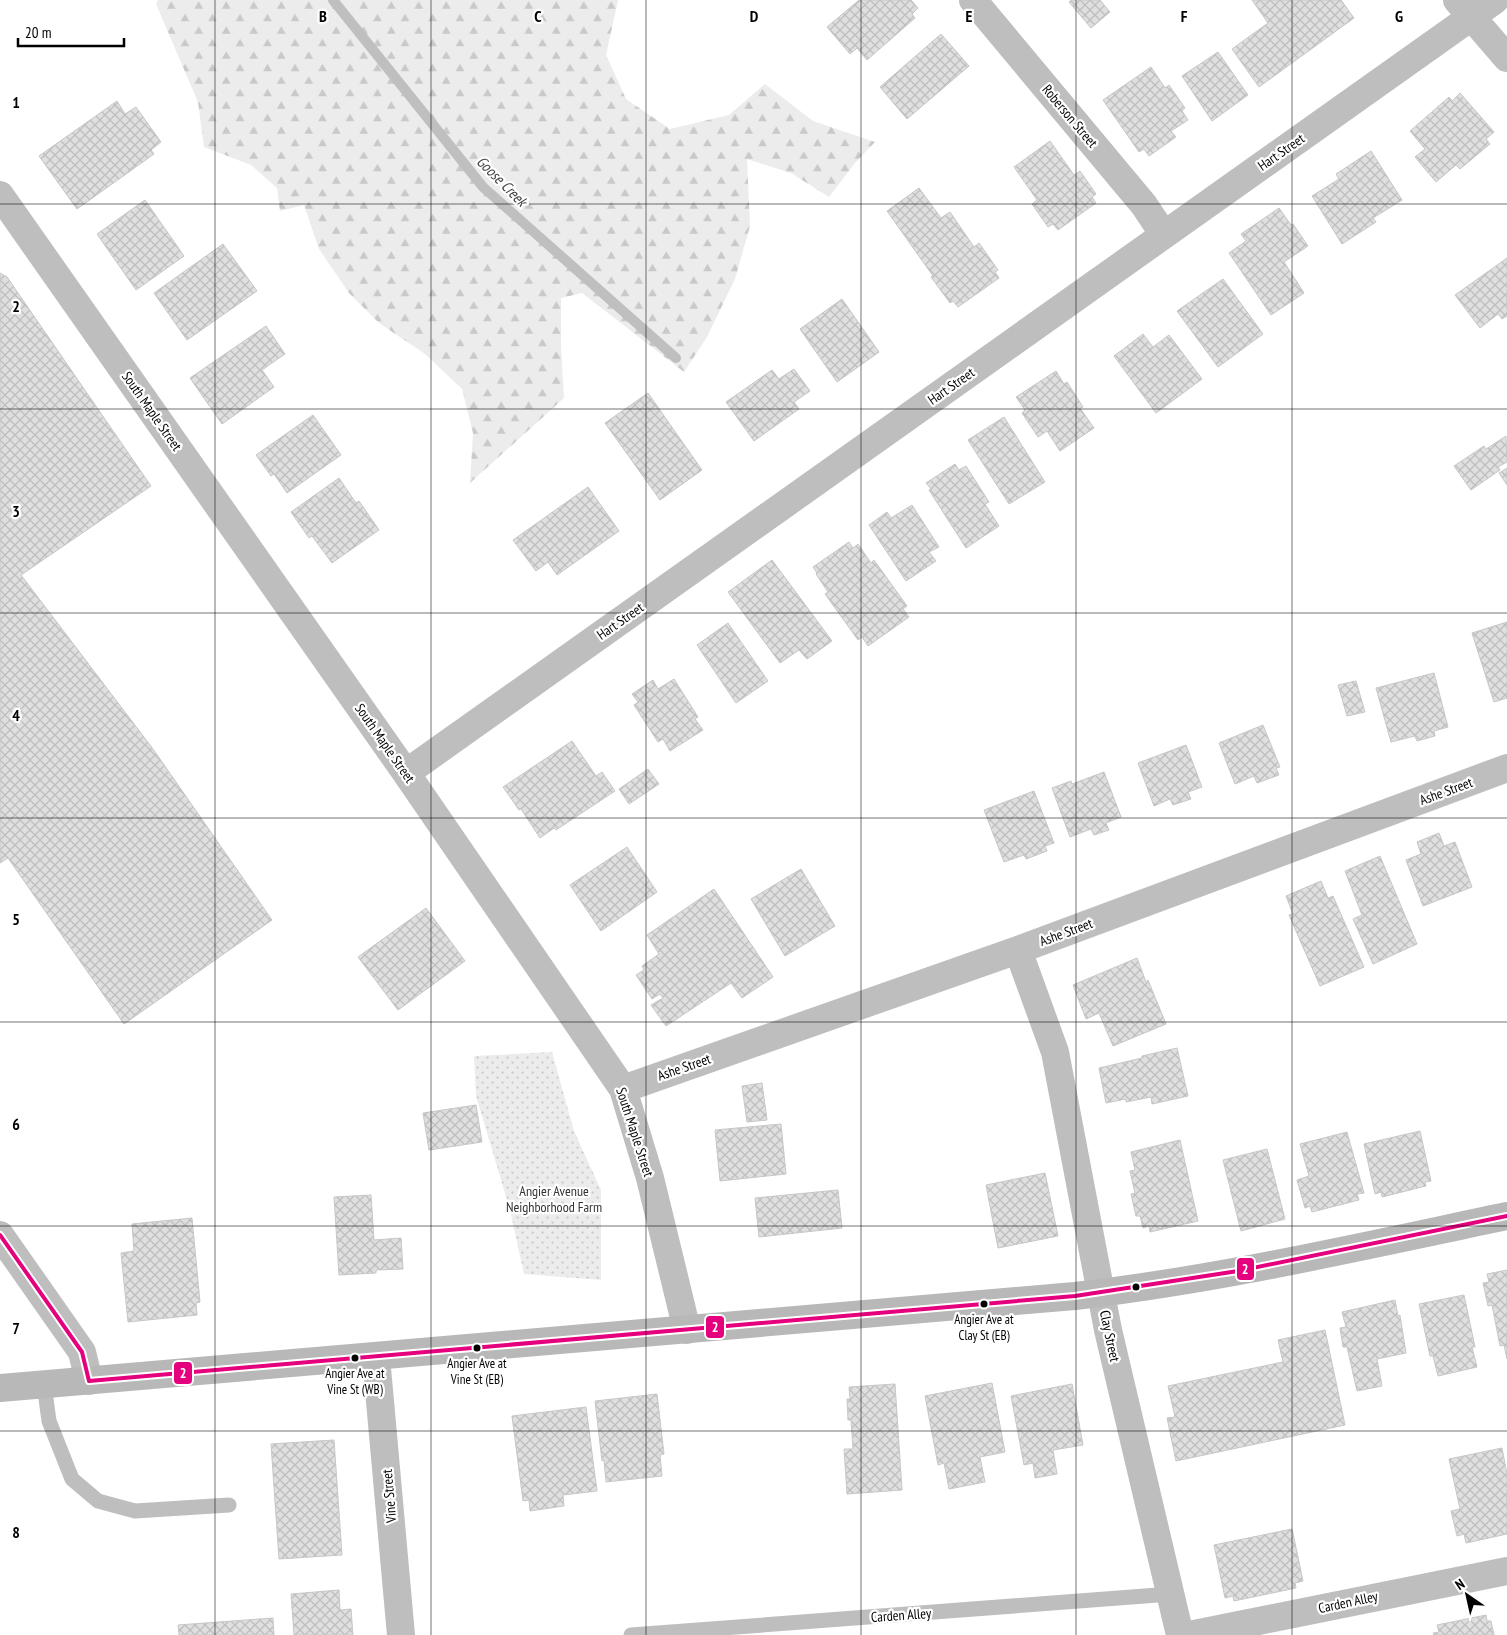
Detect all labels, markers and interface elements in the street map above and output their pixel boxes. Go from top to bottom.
text: B [319,6,327,26]
text: C [534,6,542,26]
text: D [750,6,759,26]
text: E [966,6,973,26]
text: F [1181,6,1188,26]
text: G [1395,6,1403,26]
scale bar [18,15,124,47]
text: 20 m [25,23,51,42]
street label: Roberson Street [1038,81,1102,151]
text: 1 [12,92,20,112]
street label: Hart Street [1254,129,1308,175]
water label: Goose Creek [473,152,533,212]
text: 2 [12,296,20,316]
street label: Hart Street [924,363,978,409]
street label: South Maple Street [118,368,186,454]
text: 3 [12,501,20,521]
street label: Hart Street [593,598,647,644]
street label: South Maple Street [351,700,419,786]
text: 4 [12,705,20,725]
street label: Ashe Street [1417,773,1475,809]
text: 5 [12,909,20,929]
street label: Ashe Street [1037,914,1095,950]
street label: Ashe Street [655,1049,713,1085]
street label: South Maple Street [612,1085,658,1179]
text: 6 [12,1114,20,1134]
park label: Angier Avenue Neighborhood Farm [506,1182,602,1216]
line badge: 2 [1236,1257,1255,1281]
text: 2 [1242,1260,1248,1278]
unlabelled marker [1131,1282,1141,1292]
marker: Angier Ave at Clay St (EB) [979,1299,989,1309]
street label: Clay Street [1096,1309,1124,1363]
place label: Angier Ave at Clay St (EB) [954,1311,1014,1344]
line badge: 2 [705,1315,725,1339]
text: 7 [12,1318,20,1338]
text: 2 [712,1318,718,1336]
marker: Angier Ave at Vine St (EB) [472,1343,482,1353]
marker: Angier Ave at Vine St (WB) [350,1353,360,1363]
place label: Angier Ave at Vine St (EB) [447,1355,507,1388]
line badge: 2 [173,1361,193,1385]
text: 2 [180,1364,186,1382]
place label: Angier Ave at Vine St (WB) [325,1365,385,1398]
street label: Vine Street [378,1468,400,1524]
text: 8 [12,1522,20,1542]
north arrow [1442,1570,1492,1620]
text: N [1452,1575,1468,1594]
street label: Carden Alley [1317,1587,1380,1617]
street label: Carden Alley [870,1604,932,1626]

